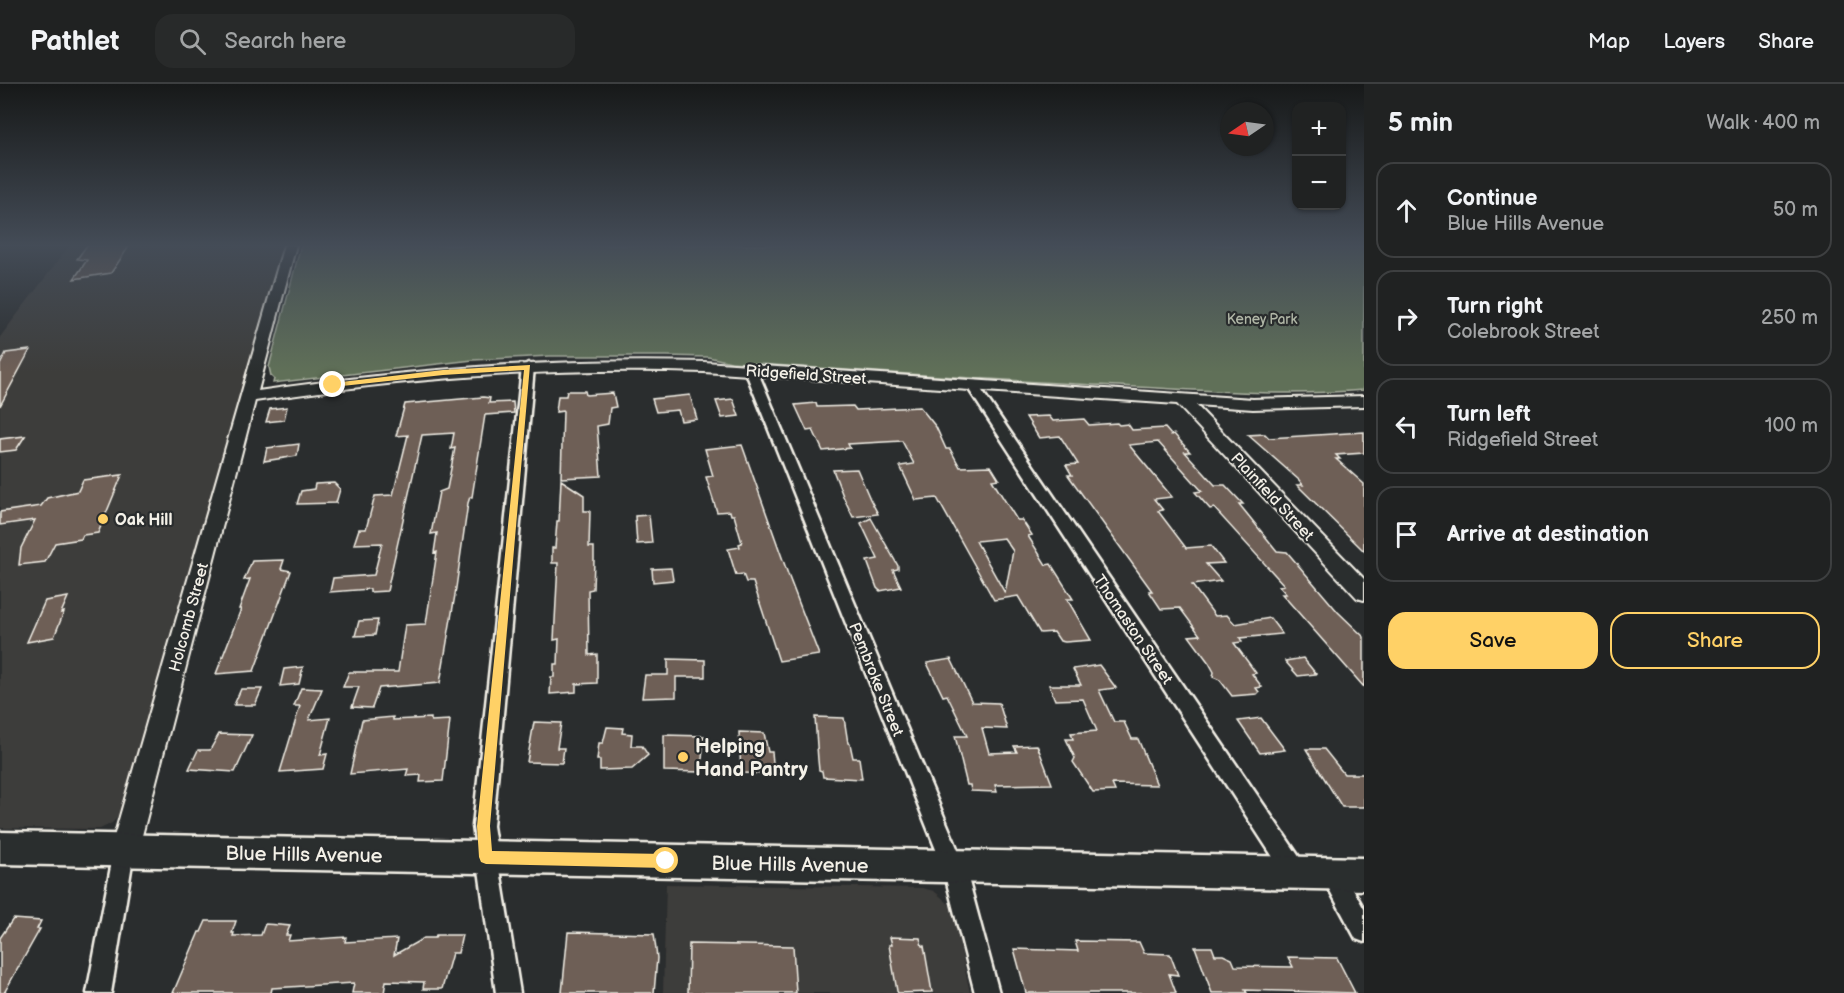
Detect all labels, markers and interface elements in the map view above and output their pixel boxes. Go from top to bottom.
search box [155,14,575,68]
text: Pathlet [30,25,119,58]
icon: search [176,25,209,58]
text: Search here [224,28,346,55]
text: Map [1588,29,1630,54]
text: Layers [1663,29,1725,54]
text: Share [1758,29,1814,54]
north arrow [1220,102,1274,156]
map controls [1292,102,1346,210]
button: + [1292,102,1346,156]
text: 5 min [1388,108,1453,139]
text: Walk · 400 m [1707,111,1820,135]
button: − [1292,156,1346,210]
text: Continue [1447,185,1537,212]
icon: ahead [1390,194,1423,227]
text: 50 m [1773,198,1818,222]
text: Blue Hills Avenue [1447,212,1604,236]
text: Turn right [1447,293,1543,320]
icon: right [1390,302,1423,335]
text: 250 m [1761,306,1818,330]
park label: Keney Park [1227,311,1297,328]
text: Colebrook Street [1447,320,1599,344]
street label: Ridgefield Street [745,362,867,389]
route end [319,371,345,397]
text: Turn left [1447,401,1531,428]
icon: left [1390,410,1423,443]
text: 100 m [1765,414,1818,438]
text: Ridgefield Street [1447,428,1598,452]
street label: Plainfield Street [1226,449,1317,545]
place label: Oak Hill [115,511,172,530]
marker: Oak Hill [96,512,110,526]
icon: arrive [1390,518,1423,551]
text: Arrive at destination [1447,521,1649,548]
street label: Holcomb Street [166,561,213,674]
street label: Thomaston Street [1089,572,1176,688]
button: Save [1388,612,1598,669]
button: Share [1610,612,1820,669]
street label: Pembroke Street [844,620,907,739]
place label: Helping Hand Pantry [695,735,809,782]
marker: Helping Hand Pantry [676,750,690,764]
street label: Blue Hills Avenue [225,842,383,868]
route start [652,847,678,873]
street label: Blue Hills Avenue [711,852,869,878]

